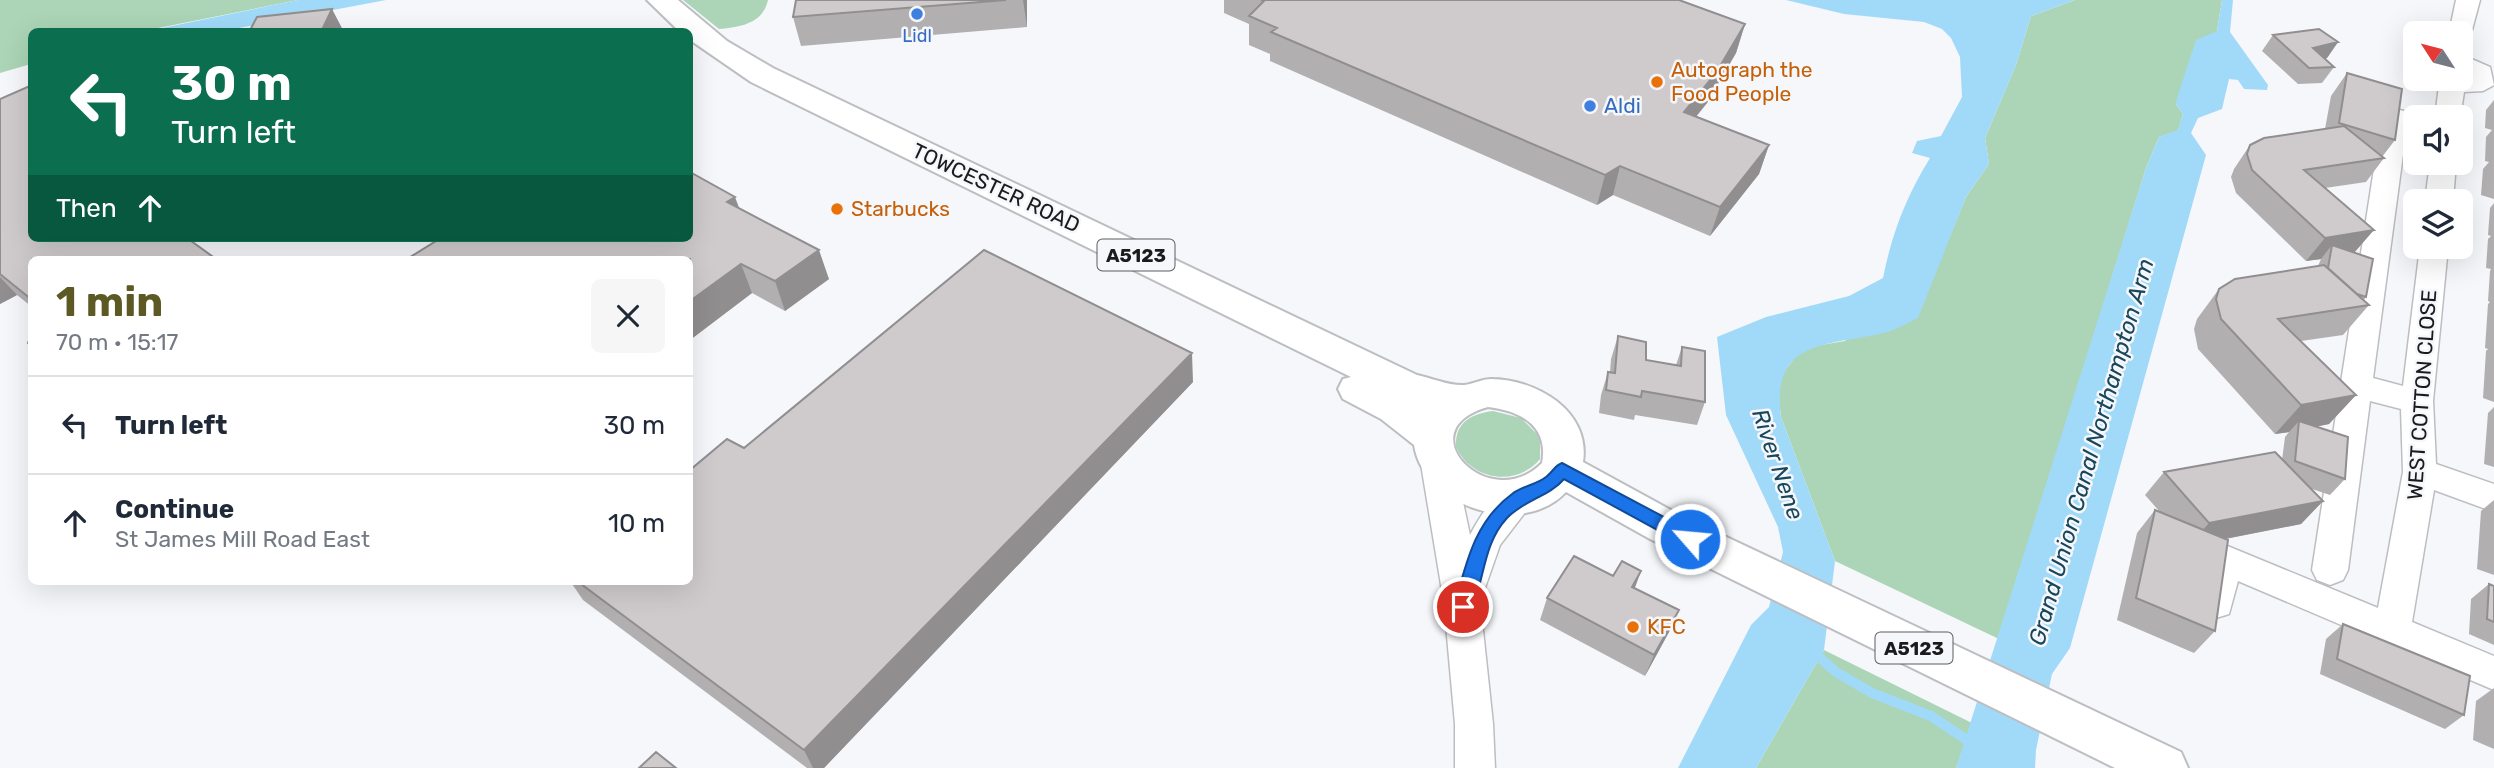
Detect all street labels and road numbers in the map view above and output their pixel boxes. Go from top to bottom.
street label: TOWCESTER ROAD [908,138,1084,237]
road number: A5123 [1098,240,1174,270]
street label: WEST COTTON CLOSE [2402,289,2441,501]
road number: A5123 [1876,632,1952,664]

